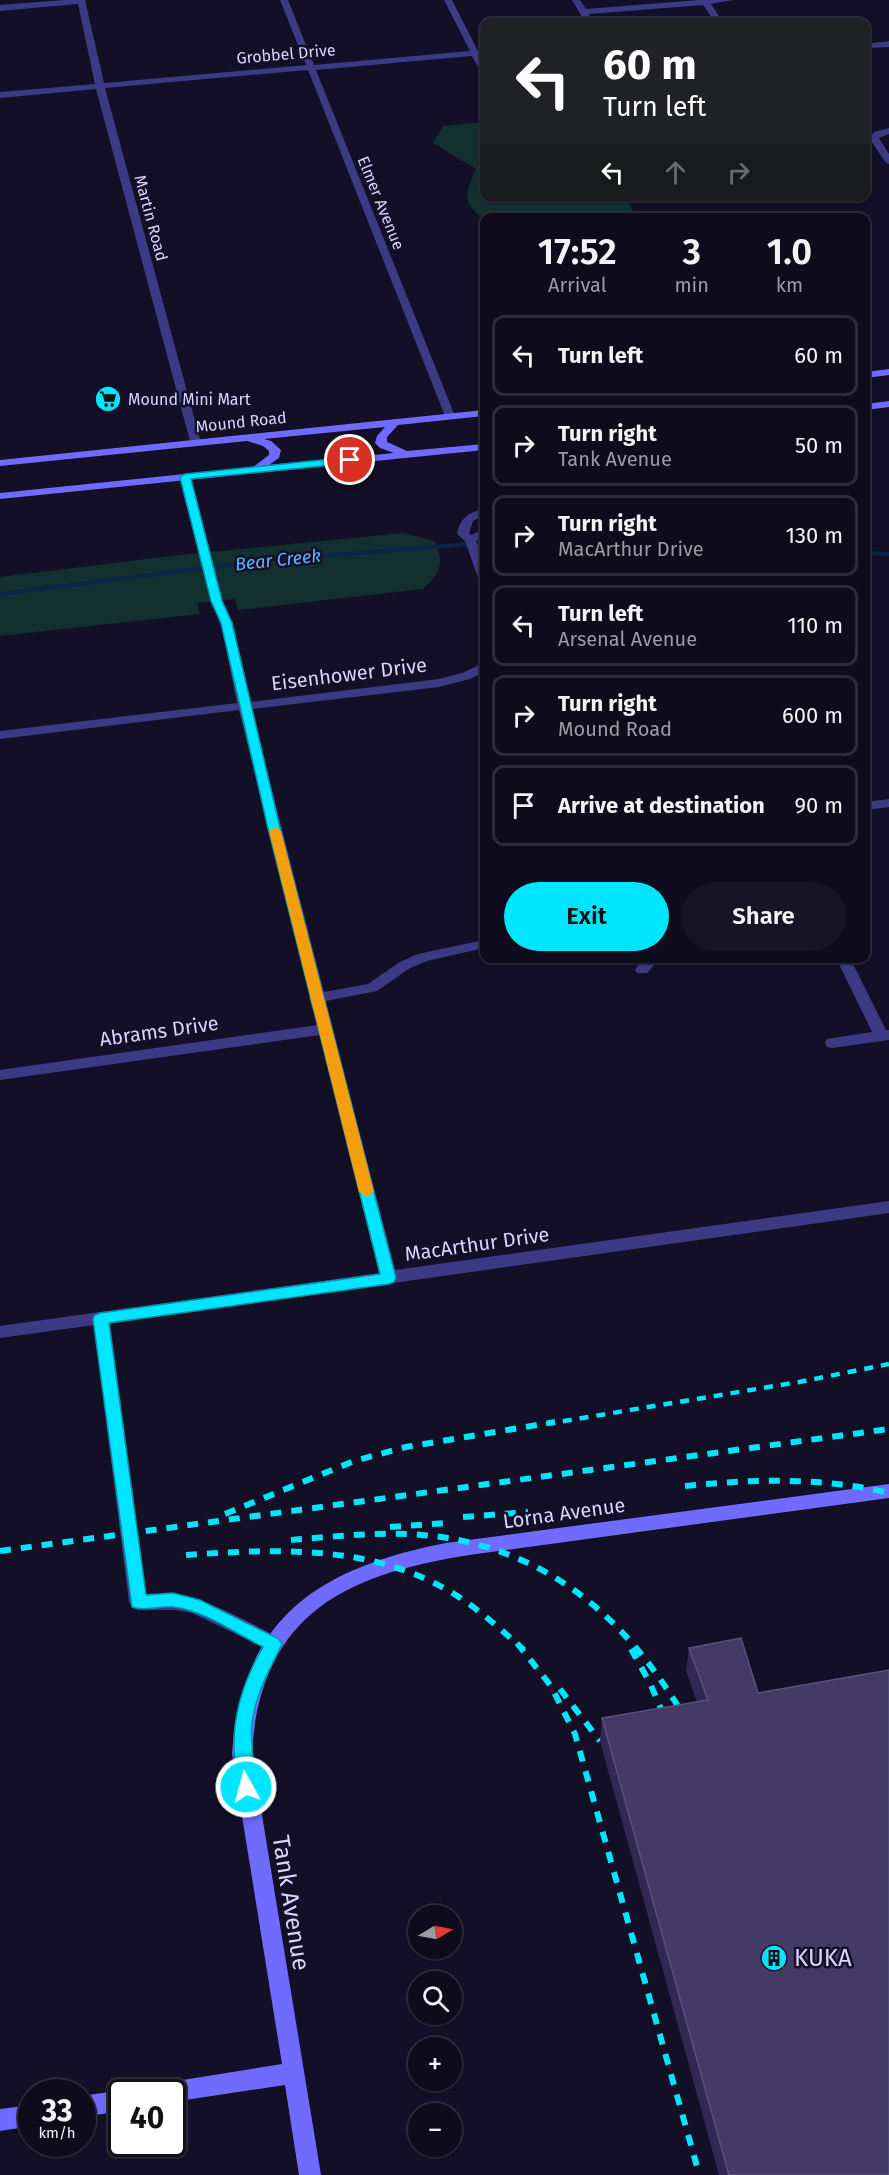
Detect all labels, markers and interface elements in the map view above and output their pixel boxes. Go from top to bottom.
street label: Grobbel Drive [236,40,336,68]
text: 60 m [603,40,697,90]
icon: left [504,42,582,120]
text: Turn left [603,91,706,123]
street label: Elmer Avenue [354,154,408,252]
icon: left [596,156,629,189]
icon: ahead [659,156,692,189]
icon: right [722,156,755,189]
street label: Martin Road [130,173,172,263]
text: 17:52 [538,230,617,274]
text: 3 [682,230,701,274]
text: 1.0 [767,230,812,274]
text: Arrival [548,273,607,297]
text: min [674,273,709,297]
text: km [776,273,803,297]
icon: left [507,339,540,372]
text: Turn left [558,342,643,369]
text: 60 m [794,342,843,369]
supermarket icon: Mound Mini Mart [93,384,123,414]
place label: Mound Mini Mart [128,390,251,409]
street label: Mound Road [195,408,287,436]
text: Turn right [558,420,657,447]
icon: right [507,429,540,462]
text: 50 m [795,432,843,459]
pin [324,434,375,485]
icon: arrive [333,443,366,476]
text: Tank Avenue [558,447,672,471]
text: Turn right [558,510,657,537]
icon: right [507,519,540,552]
text: 130 m [786,522,843,549]
text: MacArthur Drive [558,537,704,561]
water label: Bear Creek [234,545,322,575]
text: Turn left [558,600,643,627]
icon: left [507,609,540,642]
text: 110 m [787,612,843,639]
text: Arsenal Avenue [558,627,697,651]
street label: Eisenhower Drive [270,653,428,695]
text: Turn right [558,690,657,717]
icon: right [507,699,540,732]
text: 600 m [782,702,843,729]
text: Mound Road [558,717,672,741]
icon: arrive [507,789,540,822]
text: Arrive at destination [558,792,765,819]
text: 90 m [794,792,843,819]
button: Exit [504,882,669,951]
button: Share [681,882,846,951]
street label: Abrams Drive [98,1011,220,1051]
street label: MacArthur Drive [403,1222,551,1266]
street label: Lorna Avenue [501,1493,627,1533]
position arrow [214,1755,278,1819]
street label: Tank Avenue [266,1833,316,1973]
north arrow [408,1905,462,1959]
map controls [408,1905,462,2157]
building icon: KUKA [759,1943,789,1973]
place label: KUKA [794,1944,852,1972]
button: search [408,1971,462,2025]
button: + [408,2037,462,2091]
speed limit sign: 40 [108,2079,186,2157]
text: 33 [41,2093,73,2129]
button: − [408,2103,462,2157]
text: km/h [38,2124,76,2142]

